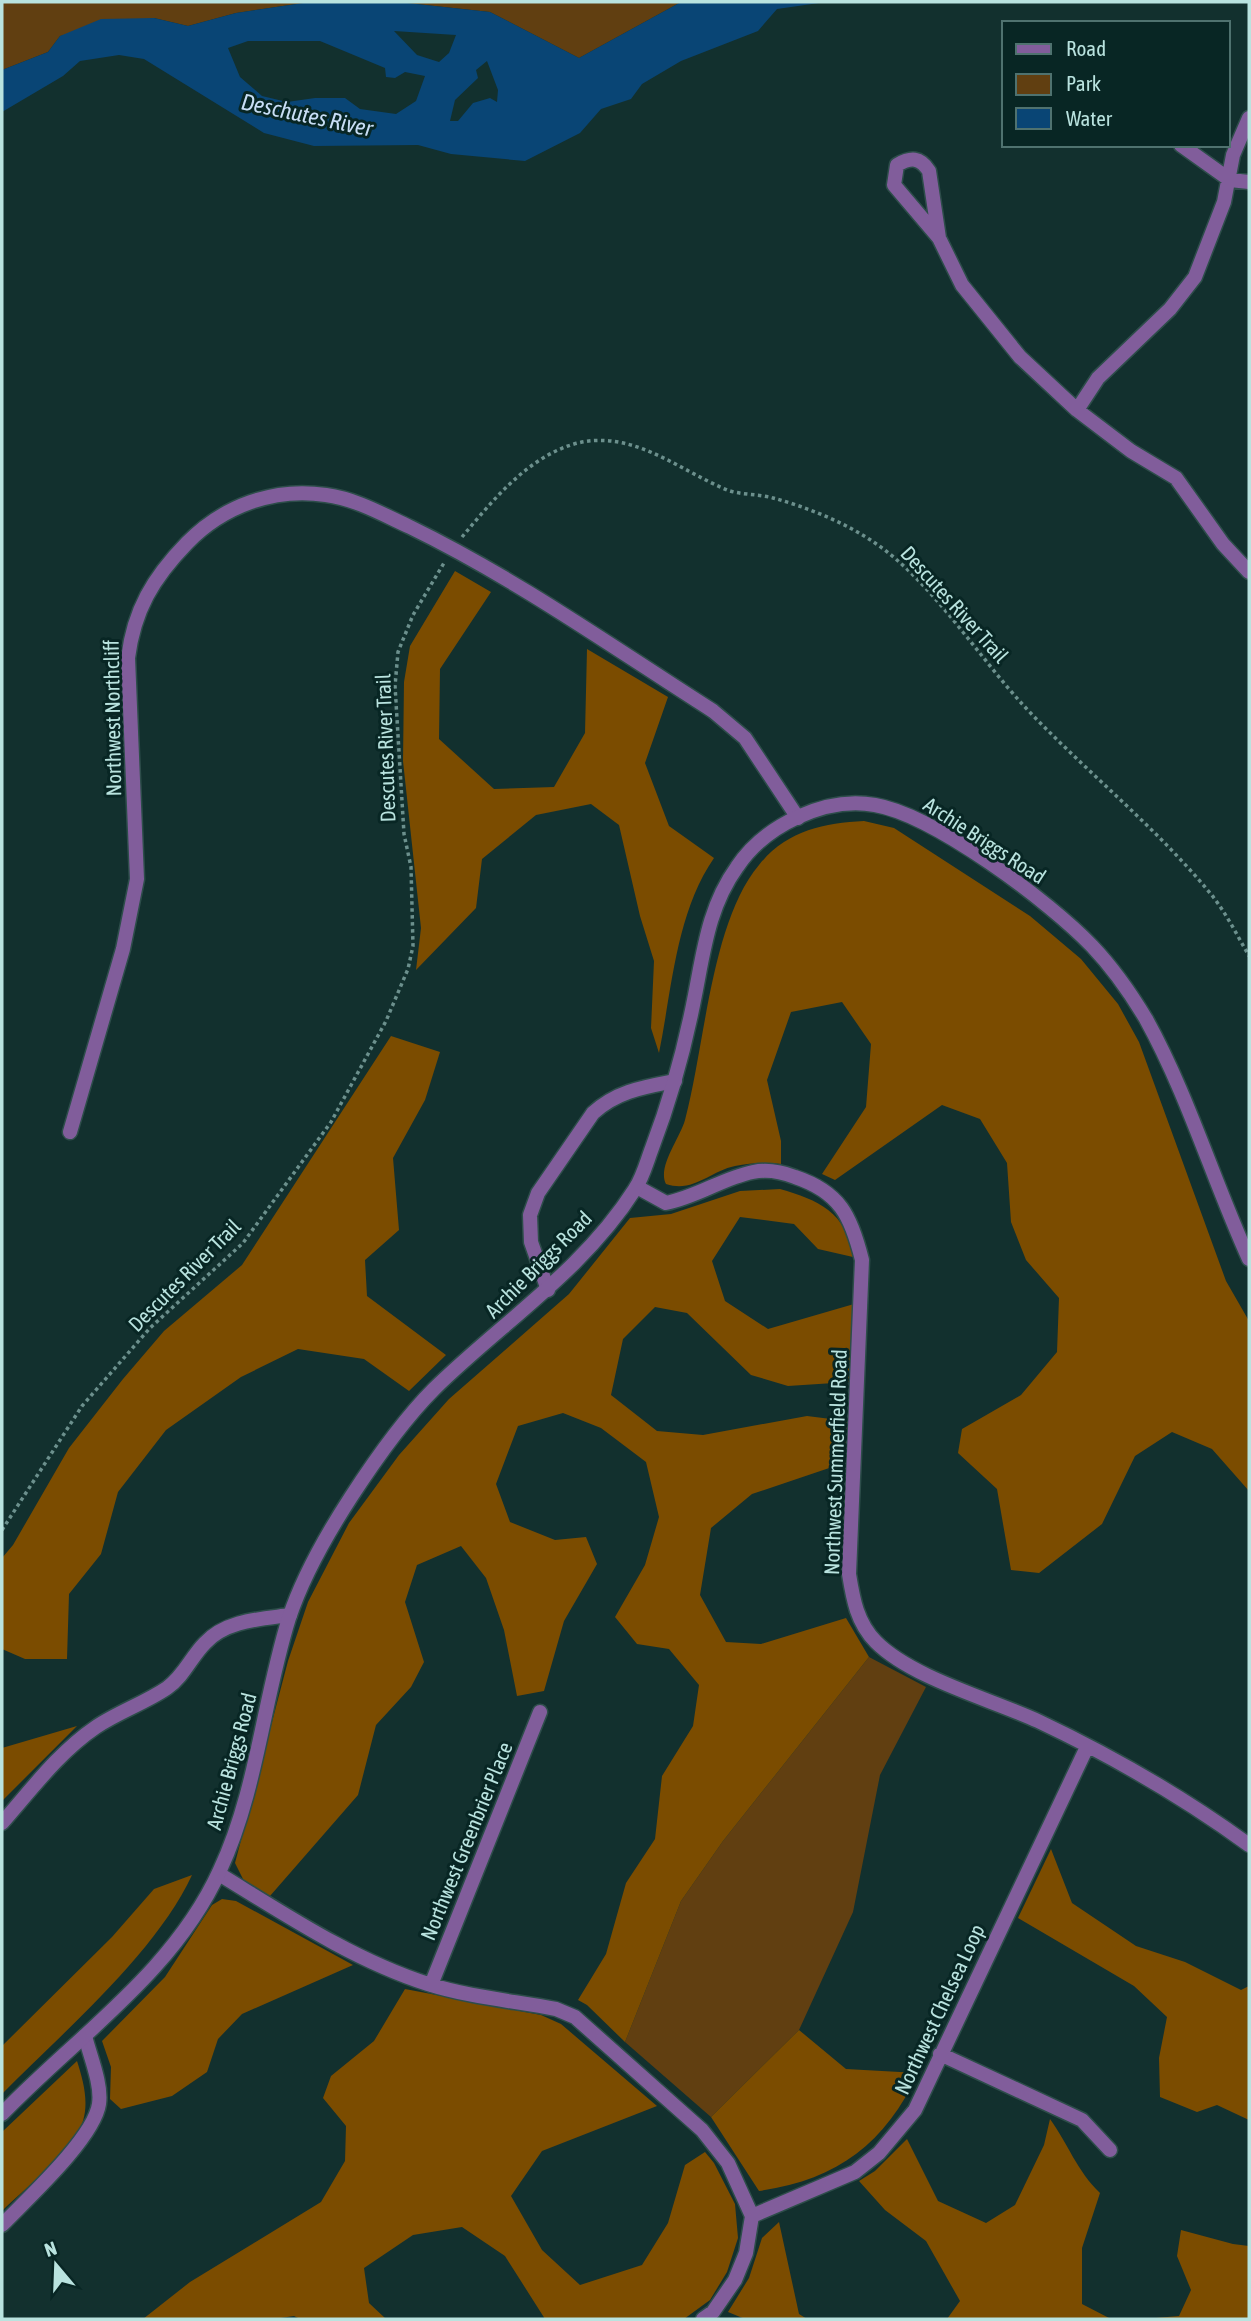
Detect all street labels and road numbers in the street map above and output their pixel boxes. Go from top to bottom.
street label: Descutes River Trail [896,541,1014,668]
street label: Northwest Northcliff [99,639,125,797]
street label: Descutes River Trail [370,673,400,823]
street label: Archie Briggs Road [919,792,1051,888]
street label: Archie Briggs Road [480,1206,596,1322]
street label: Descutes River Trail [123,1214,245,1336]
street label: Northwest Summerfield Road [819,1349,851,1575]
street label: Archie Briggs Road [201,1690,261,1832]
street label: Northwest Greenbrier Place [415,1738,517,1944]
street label: Northwest Chelsea Loop [889,1920,989,2098]

